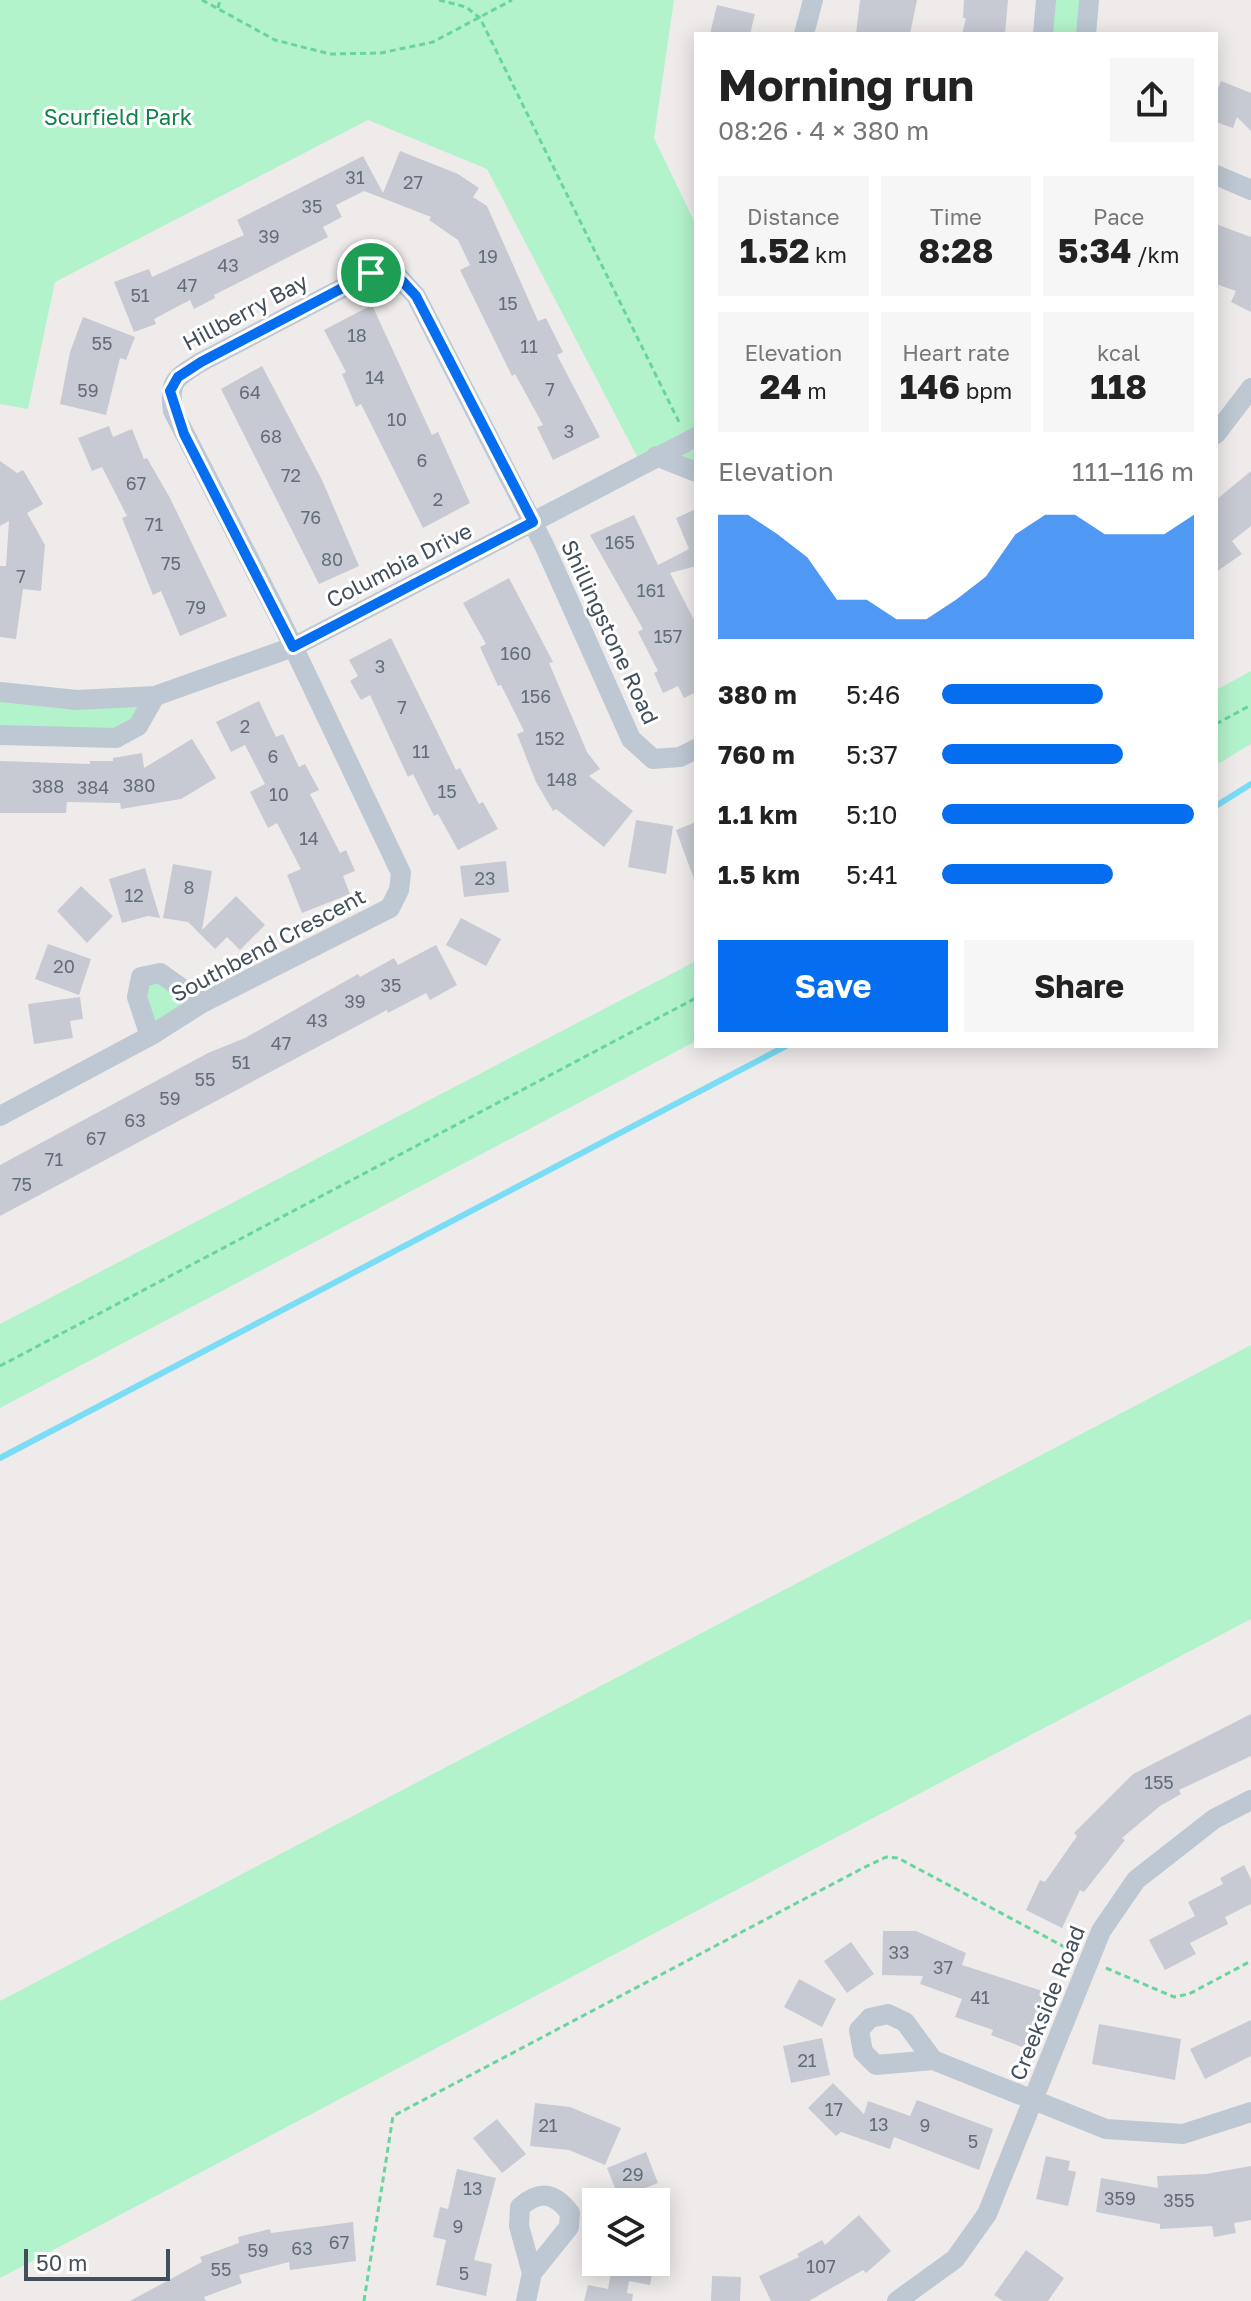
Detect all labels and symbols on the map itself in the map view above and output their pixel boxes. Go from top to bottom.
park label: Scurfield Park [44,103,192,130]
house number: 31 [345,166,365,188]
house number: 27 [403,171,423,193]
house number: 35 [302,195,322,217]
house number: 39 [258,225,280,247]
pin [337,239,405,307]
house number: 19 [478,245,498,267]
house number: 43 [217,254,239,276]
street label: Hillberry Bay [178,267,312,356]
house number: 47 [177,274,197,296]
house number: 51 [130,284,150,306]
house number: 15 [498,292,518,314]
house number: 18 [347,324,367,346]
house number: 55 [92,332,112,354]
house number: 11 [520,335,538,357]
house number: 14 [365,366,385,388]
house number: 7 [545,378,555,400]
house number: 59 [77,379,99,401]
house number: 64 [239,381,261,403]
house number: 10 [387,408,407,430]
house number: 3 [564,420,574,442]
house number: 68 [260,425,282,447]
house number: 6 [417,449,427,471]
house number: 72 [281,464,301,486]
house number: 67 [126,472,146,494]
house number: 2 [433,488,443,510]
house number: 76 [301,506,321,528]
house number: 71 [145,513,163,535]
street label: Columbia Drive [321,516,476,613]
house number: 165 [605,531,635,553]
street label: Shillingstone Road [556,535,665,728]
house number: 80 [321,548,343,570]
house number: 75 [161,552,181,574]
house number: 7 [16,565,26,587]
house number: 161 [637,579,665,601]
house number: 79 [186,596,206,618]
house number: 157 [654,625,682,647]
house number: 160 [501,642,531,664]
house number: 3 [375,655,385,677]
house number: 156 [521,685,551,707]
house number: 7 [397,696,407,718]
house number: 2 [240,715,250,737]
house number: 152 [535,727,565,749]
house number: 11 [412,740,430,762]
house number: 6 [268,745,278,767]
house number: 148 [547,768,577,790]
house number: 380 [123,774,155,796]
house number: 388 [32,775,64,797]
house number: 384 [77,776,109,798]
house number: 15 [437,780,457,802]
house number: 10 [269,783,289,805]
house number: 14 [299,827,319,849]
house number: 23 [475,867,495,889]
house number: 8 [184,876,194,898]
street label: Southbend Crescent [166,882,370,1007]
house number: 12 [124,884,144,906]
house number: 20 [53,955,75,977]
house number: 35 [381,974,401,996]
house number: 39 [344,990,366,1012]
house number: 43 [306,1009,328,1031]
house number: 47 [271,1032,291,1054]
house number: 51 [231,1051,251,1073]
house number: 55 [195,1068,215,1090]
house number: 59 [159,1087,181,1109]
house number: 63 [124,1109,146,1131]
house number: 67 [86,1127,106,1149]
house number: 71 [45,1148,63,1170]
house number: 75 [12,1173,32,1195]
house number: 155 [1144,1771,1174,1793]
street label: Creekside Road [1003,1921,1090,2084]
house number: 33 [888,1941,910,1963]
house number: 37 [933,1956,953,1978]
house number: 41 [970,1986,990,2008]
house number: 21 [797,2049,817,2071]
house number: 17 [825,2098,843,2120]
house number: 13 [869,2113,889,2135]
house number: 21 [538,2114,558,2136]
house number: 9 [920,2114,930,2136]
house number: 5 [968,2130,978,2152]
house number: 29 [622,2163,644,2185]
house number: 13 [463,2177,483,2199]
house number: 359 [1104,2187,1136,2209]
house number: 355 [1163,2189,1195,2211]
house number: 9 [453,2215,463,2237]
house number: 67 [329,2231,349,2253]
house number: 63 [291,2237,313,2259]
house number: 59 [247,2239,269,2261]
scale bar [24,2245,170,2281]
house number: 107 [806,2255,836,2277]
house number: 55 [211,2258,231,2280]
house number: 5 [459,2262,469,2284]

